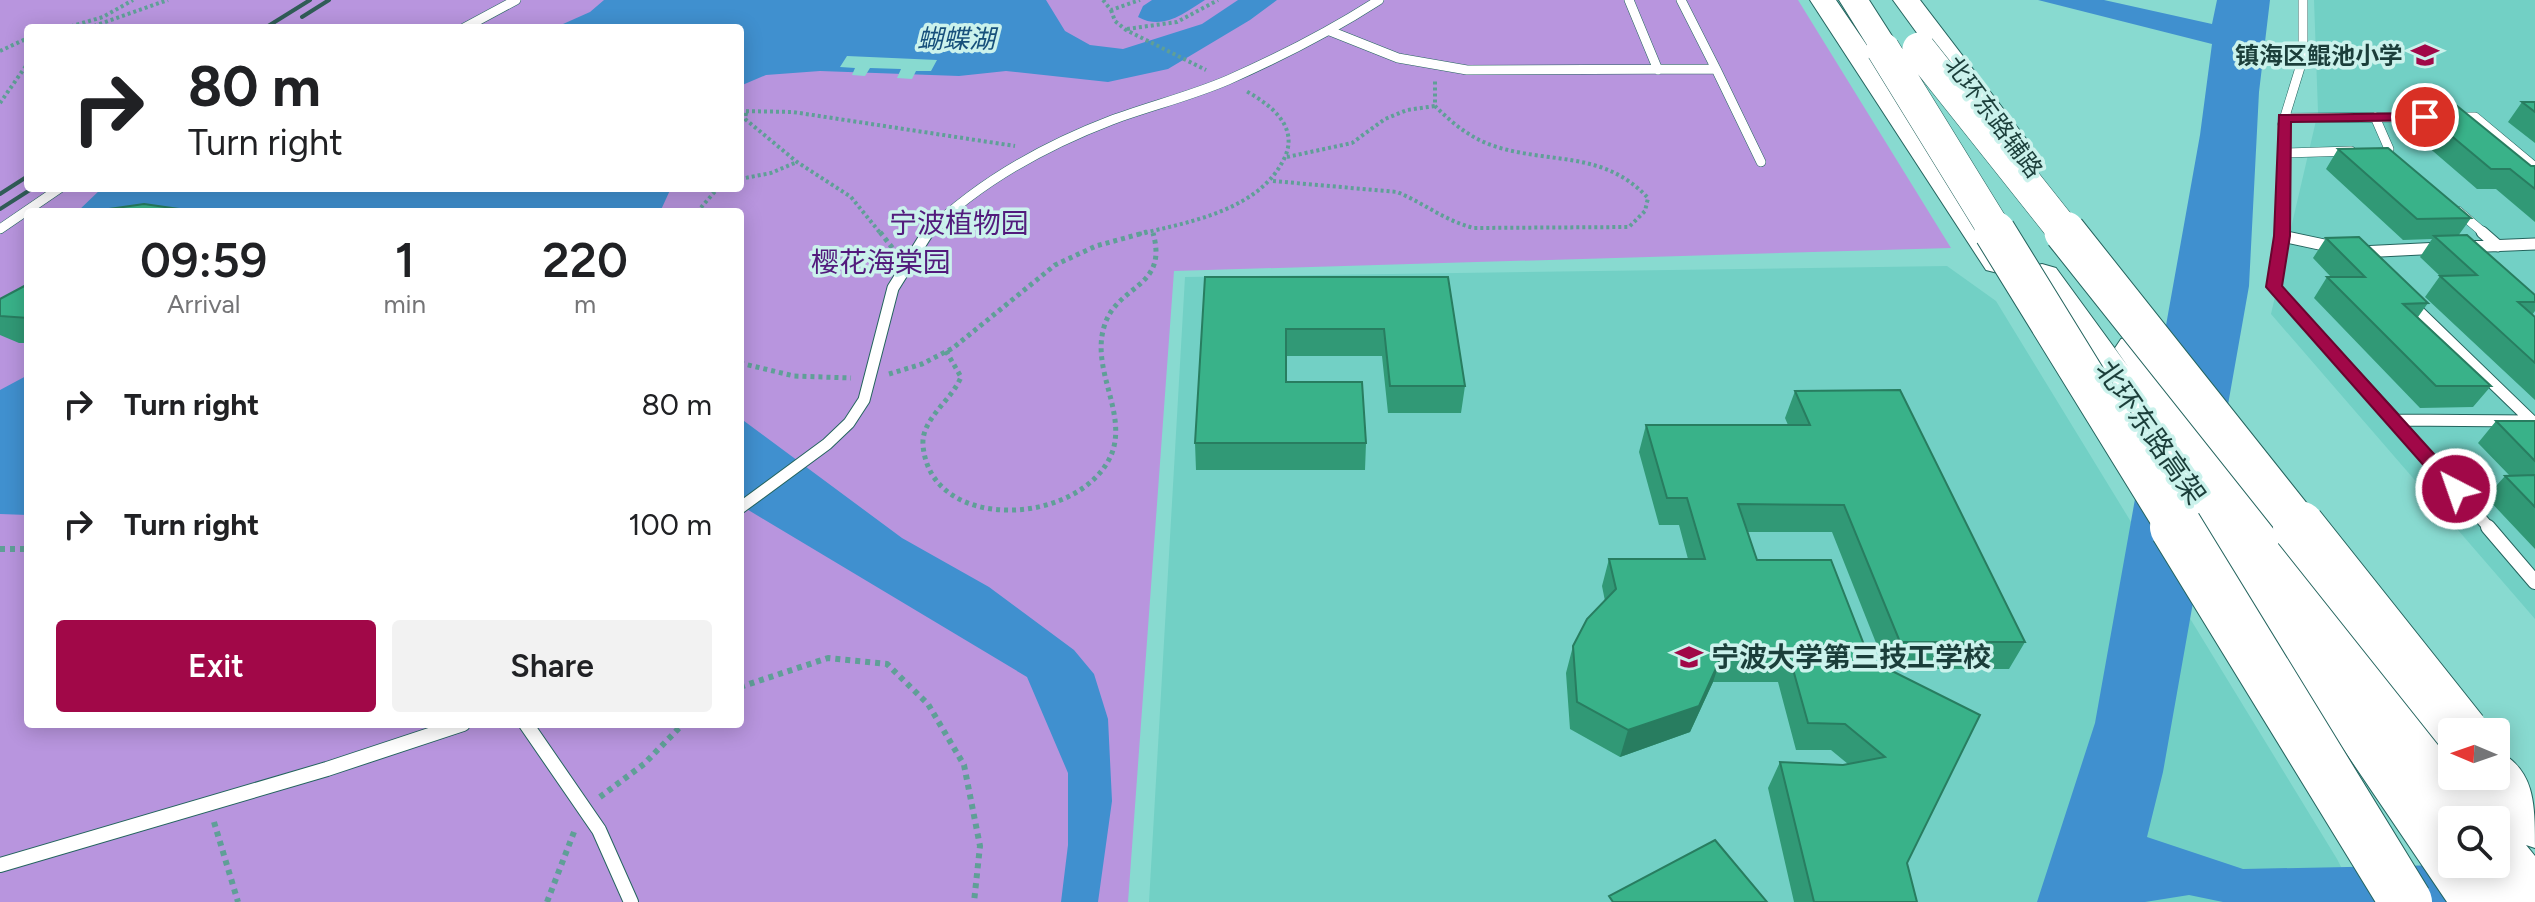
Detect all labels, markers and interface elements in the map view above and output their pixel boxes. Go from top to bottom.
water label: 蝴蝶湖 [917,23,999,55]
school or university icon: 镇海区鲲池小学 [2410,40,2440,70]
place label: 镇海区鲲池小学 [2235,41,2403,70]
street label: 北环东路辅路 [1939,51,2049,183]
text: 80 m [188,53,321,120]
icon: right [56,56,160,160]
pin [2391,83,2459,151]
icon: arrive [2403,95,2447,139]
text: Turn right [188,121,343,164]
park label: 宁波植物园 [889,206,1029,240]
text: 09:59 [140,231,267,289]
text: 1 [395,231,415,289]
text: 220 [542,231,628,289]
park label: 樱花海棠园 [811,245,951,279]
text: Arrival [167,288,240,320]
text: min [383,288,426,320]
text: m [574,288,596,320]
street label: 北环东路高架 [2089,353,2213,511]
icon: right [56,382,100,426]
text: Turn right [124,386,259,423]
text: 80 m [641,386,712,423]
position arrow [2414,447,2498,531]
icon: right [56,502,100,546]
text: Turn right [124,506,259,543]
text: 100 m [628,506,712,543]
button: Exit [56,620,376,712]
button: Share [392,620,712,712]
place label: 宁波大学第三技工学校 [1711,640,1991,674]
school or university icon: 宁波大学第三技工学校 [1674,642,1704,672]
north arrow [2438,718,2510,790]
map controls [2438,718,2510,878]
button: search [2438,806,2510,878]

